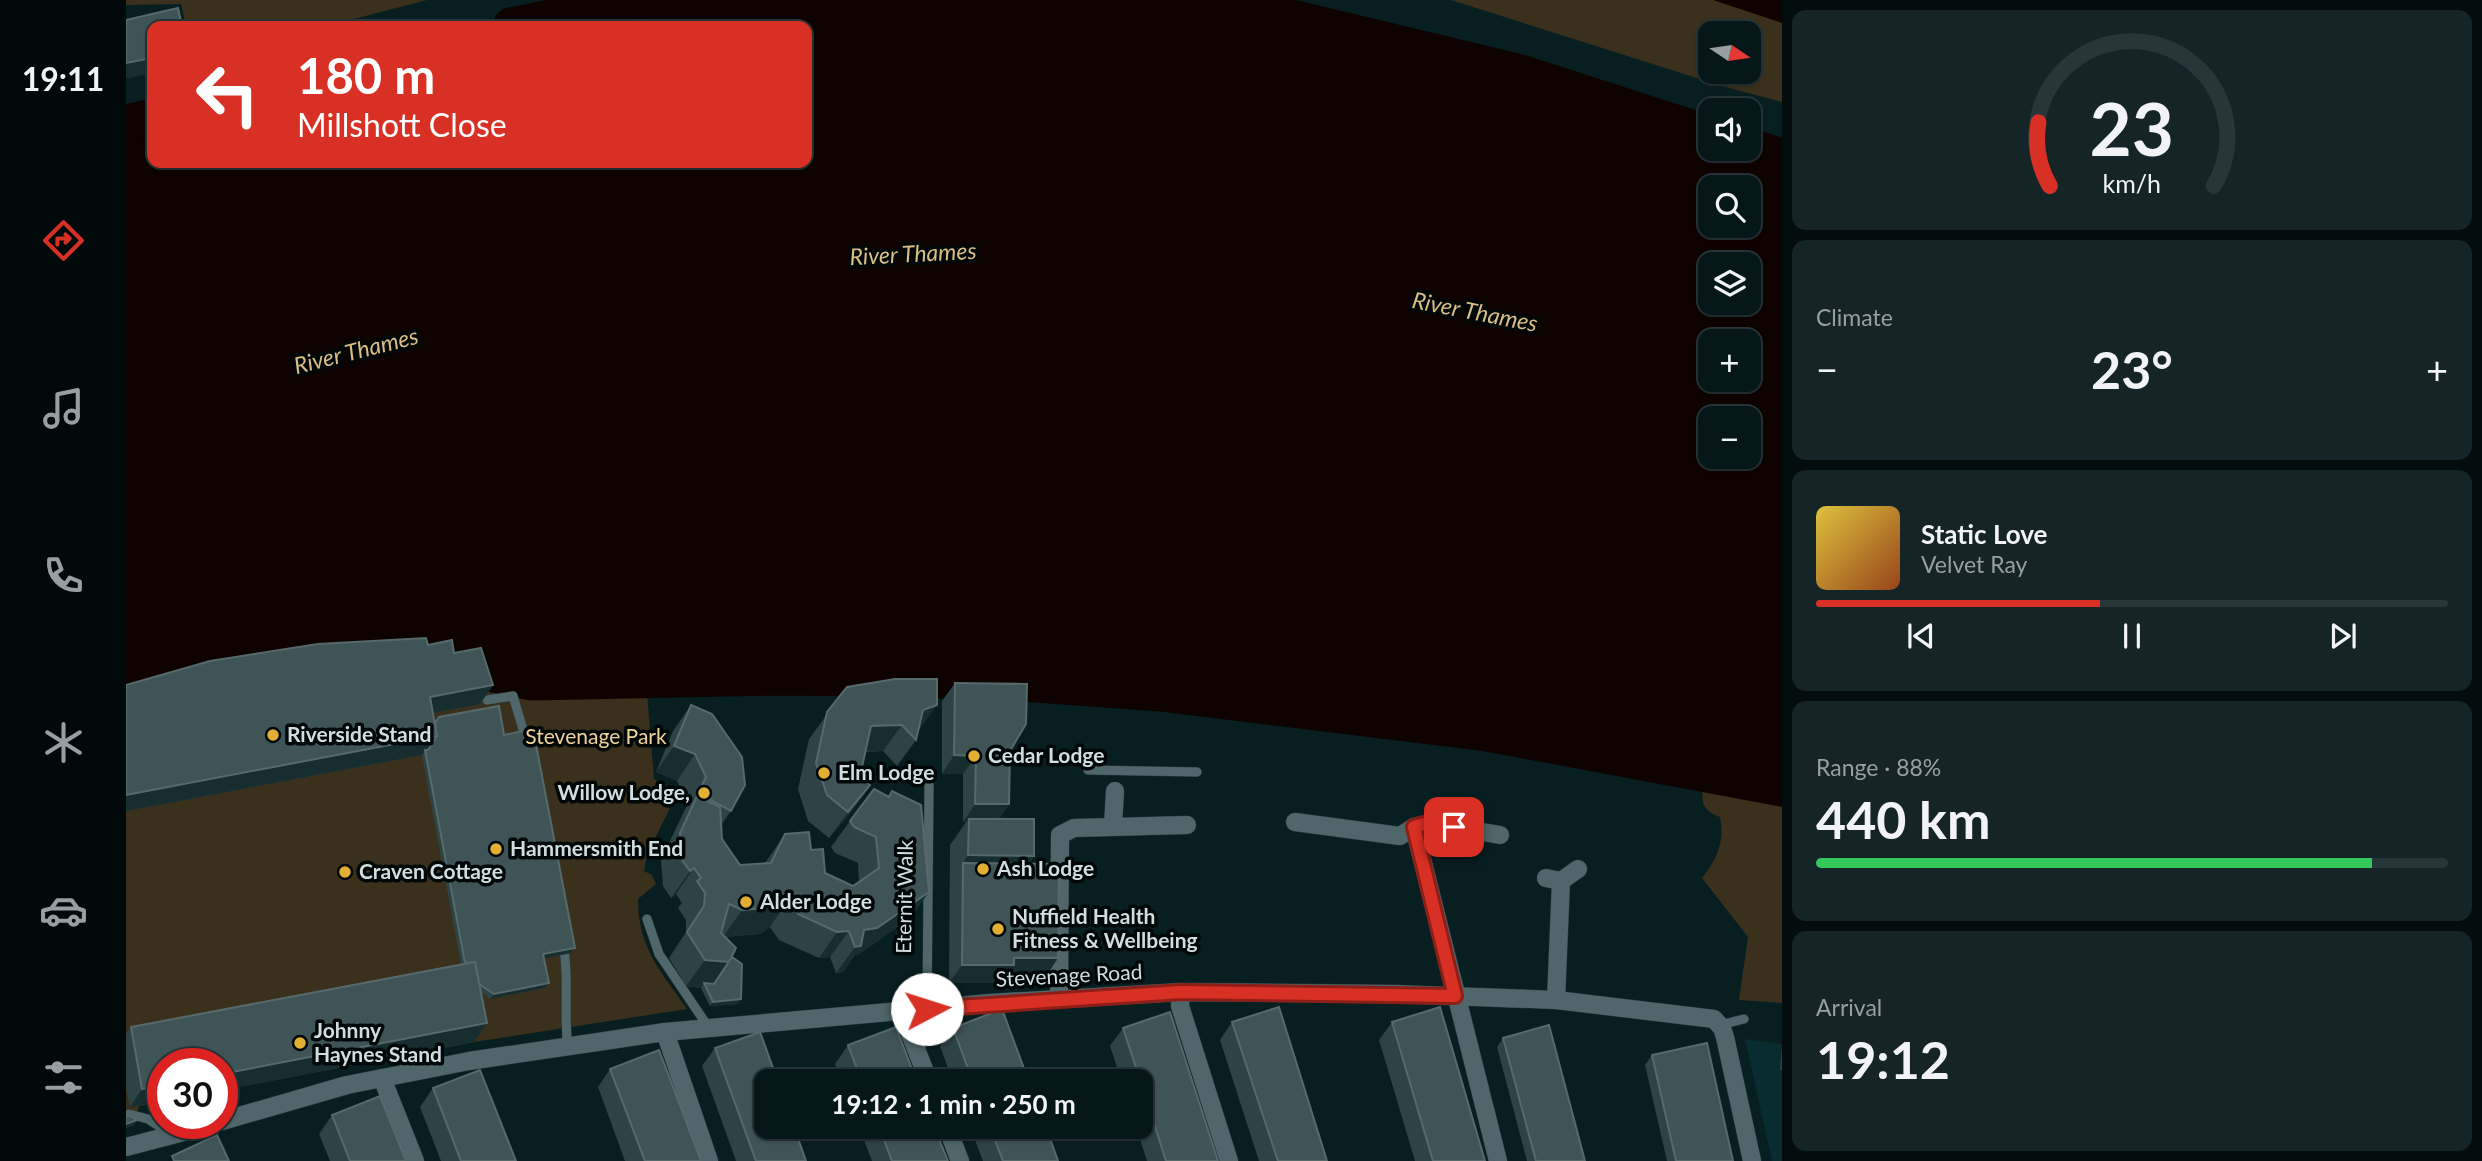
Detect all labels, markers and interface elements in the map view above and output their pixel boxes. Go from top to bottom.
north arrow [1698,21,1760,84]
map controls [1698,21,1761,469]
text: 180 m [297,46,435,104]
icon: left [182,49,273,140]
text: 19:11 [22,59,104,98]
text: 23 [2090,84,2174,172]
button: sound [1698,98,1761,161]
text: Millshott Close [297,105,507,144]
text: km/h [2103,168,2161,198]
button: search [1698,175,1761,238]
icon: directions [39,216,88,265]
water label: River Thames [849,236,977,270]
button: layers [1698,252,1761,315]
water label: River Thames [1410,285,1540,337]
text: Climate [1816,303,1893,331]
water label: River Thames [291,321,421,379]
button: + [1698,329,1761,392]
text: 23° [2091,338,2173,400]
text: − [1816,346,1838,392]
text: + [2426,346,2448,392]
icon: music [39,384,88,433]
button: − [1698,406,1761,469]
text: Static Love [1921,518,2048,550]
text: Velvet Ray [1921,550,2027,578]
icon: phone [39,551,88,600]
icon: previous [1902,617,1940,655]
icon: pause [2113,617,2151,655]
icon: next [2324,617,2362,655]
icon: climate [39,718,88,767]
place label: Riverside Stand [287,721,432,746]
park label: Stevenage Park [525,723,667,748]
marker: Riverside Stand [265,727,281,743]
place label: Cedar Lodge [988,742,1104,767]
marker: Cedar Lodge [966,748,982,764]
text: Range · 88% [1816,753,1941,781]
place label: Elm Lodge [838,759,934,784]
marker: Elm Lodge [816,765,832,781]
place label: Willow Lodge, [557,779,690,804]
marker: Willow Lodge, [696,785,712,801]
text: 440 km [1816,788,1990,850]
pin [1424,797,1484,857]
icon: arrive [1435,808,1473,846]
place label: Hammersmith End [510,835,683,860]
street label: Eternit Walk [890,839,917,954]
marker: Hammersmith End [488,841,504,857]
place label: Ash Lodge [996,855,1094,880]
place label: Craven Cottage [359,858,503,883]
marker: Ash Lodge [975,861,991,877]
marker: Craven Cottage [337,864,353,880]
icon: car [39,886,88,935]
place label: Alder Lodge [759,888,872,913]
marker: Alder Lodge [738,894,754,910]
place label: Nuffield Health Fitness & Wellbeing [1012,903,1198,952]
marker: Nuffield Health Fitness & Wellbeing [990,921,1006,937]
street label: Stevenage Road [995,958,1143,991]
position arrow [890,972,964,1046]
text: Arrival [1816,993,1882,1021]
place label: Johnny Haynes Stand [314,1017,442,1066]
text: 19:12 [1816,1028,1950,1090]
marker: Johnny Haynes Stand [292,1035,308,1051]
speed limit sign: 30 [147,1048,238,1139]
icon: filters [39,1053,88,1102]
text: 19:12 · 1 min · 250 m [831,1088,1076,1120]

